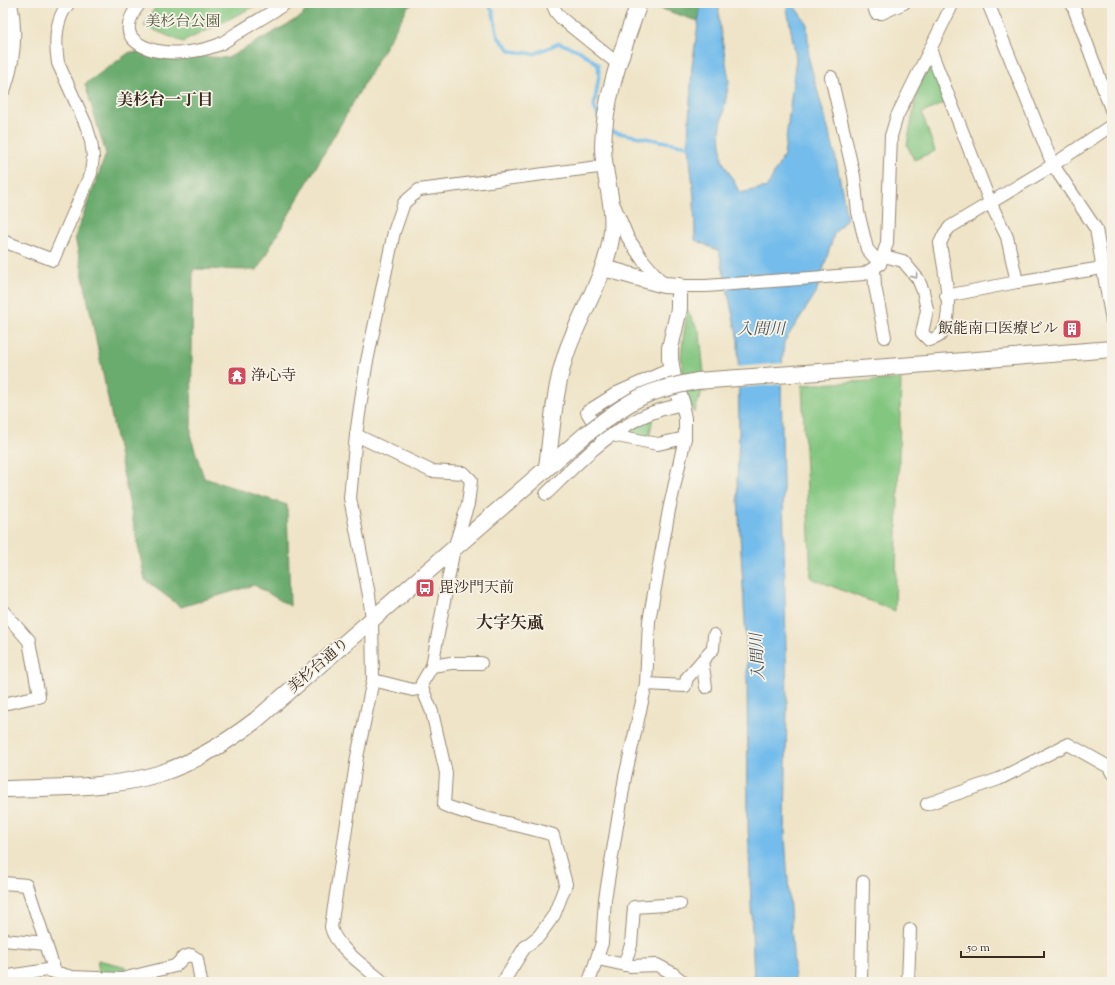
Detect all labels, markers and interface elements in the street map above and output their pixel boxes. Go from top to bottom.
park label: 美杉台公園 [145,12,221,33]
district label: 美杉台一丁目 [117,90,213,113]
one-way arrow [910,271,917,278]
building icon: 飯能南口医療ビル [1061,318,1083,340]
water label: 入間川 [737,319,787,342]
place label: 飯能南口医療ビル [938,319,1058,340]
temple icon: 浄心寺 [226,365,248,387]
place label: 浄心寺 [251,366,296,387]
bus stop icon: 毘沙門天前 [414,577,436,599]
place label: 毘沙門天前 [439,578,514,599]
district label: 大字矢颪 [476,612,544,636]
water label: 入間川 [746,630,772,682]
street label: 美杉台通り [284,633,354,699]
scale bar [961,933,1044,959]
text: 50 m [966,939,990,957]

